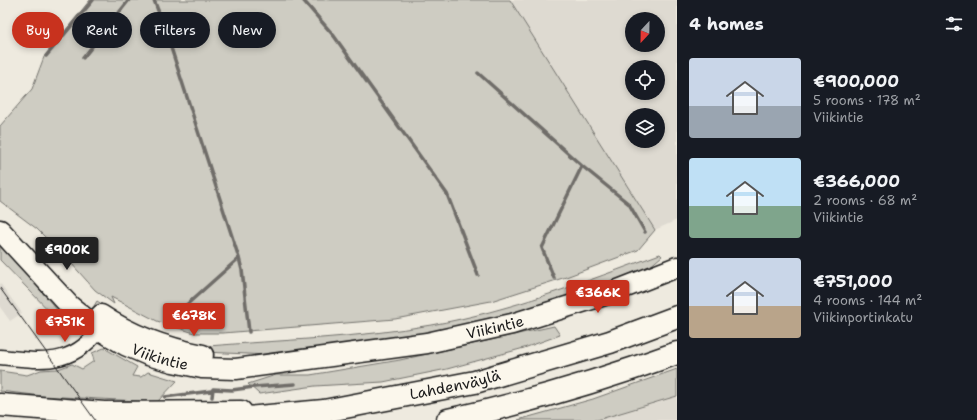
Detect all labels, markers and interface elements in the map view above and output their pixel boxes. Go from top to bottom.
chip: Buy [12,12,64,48]
chip: Rent [72,12,132,48]
chip: Filters [140,12,210,48]
chip: New [218,12,276,48]
north arrow [625,12,665,52]
map controls [625,12,665,148]
text: 4 homes [689,13,764,35]
icon: filters [943,13,965,35]
button: locate [625,60,665,100]
text: €900,000 [813,70,899,92]
icon: home [721,74,769,122]
text: 5 rooms · 178 m² [813,92,921,109]
button: layers [625,108,665,148]
text: Viikintie [813,109,864,126]
text: €366,000 [813,170,900,192]
icon: home [721,174,769,222]
text: 2 rooms · 68 m² [813,192,917,209]
text: Viikintie [813,209,864,226]
pin: €900K [39,237,95,271]
text: €900K [44,241,90,258]
text: €751,000 [813,270,893,292]
icon: home [721,274,769,322]
pin: €366K [570,280,626,314]
text: €366K [575,284,621,301]
text: 4 rooms · 144 m² [813,292,922,309]
pin: €678K [166,303,222,337]
text: €678K [172,307,216,324]
pin: €751K [37,309,93,343]
text: Viikinportinkatu [813,309,913,326]
street label: Viikintie [464,311,526,344]
text: €751K [45,313,85,330]
street label: Viikintie [128,339,190,375]
street label: Lahdenväylä [408,365,503,404]

